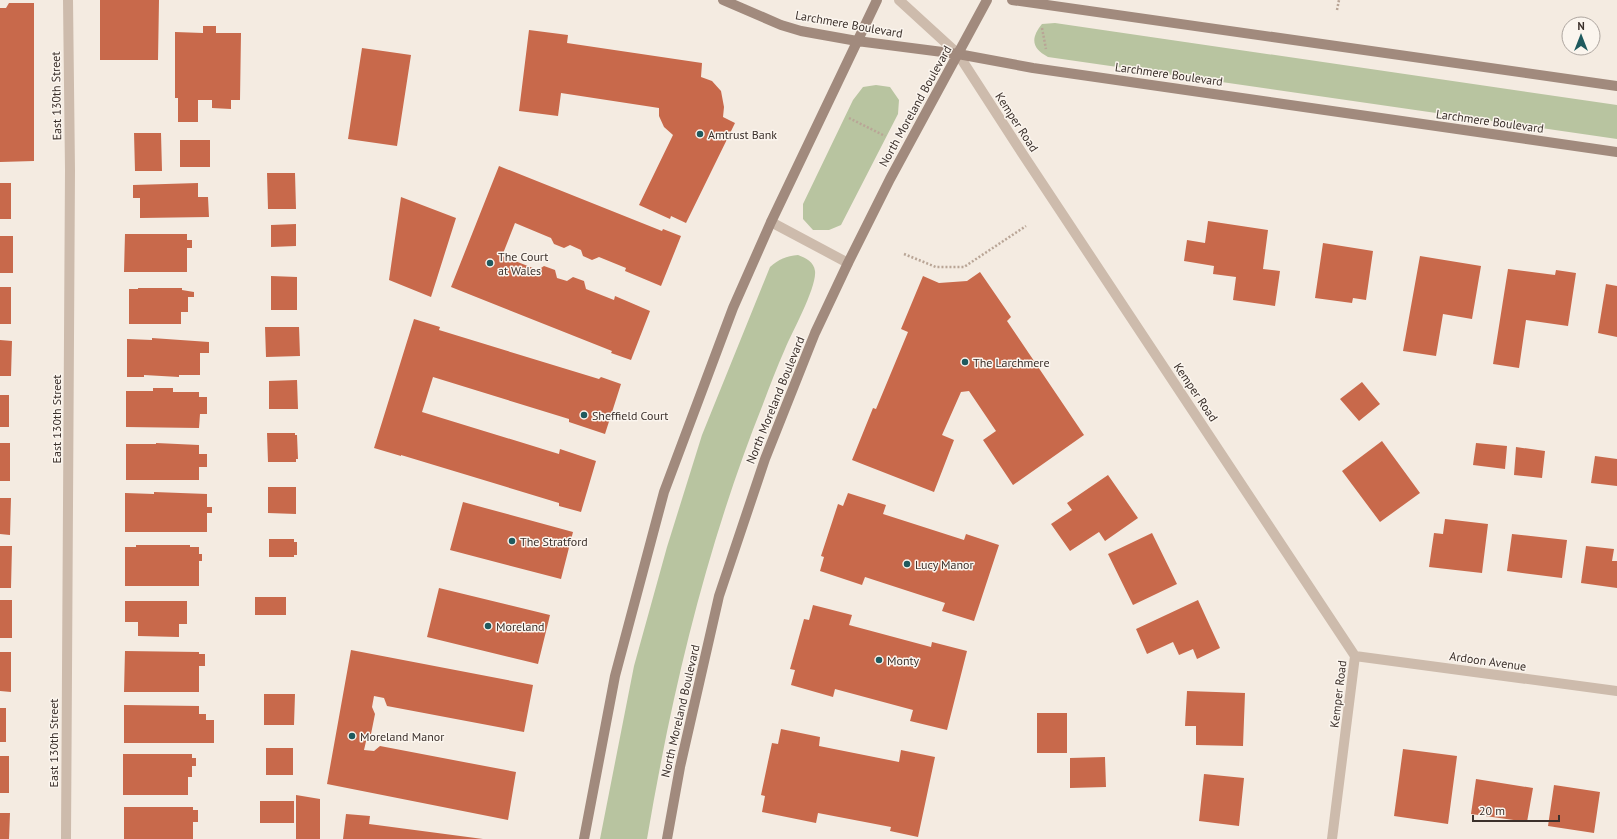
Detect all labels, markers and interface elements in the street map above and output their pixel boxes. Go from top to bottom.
street label: Larchmere Boulevard [794,7,904,41]
north arrow [1561,16,1601,56]
text: N [1577,19,1585,33]
street label: North Moreland Boulevard [875,43,955,169]
street label: East 130th Street [48,51,64,141]
street label: Larchmere Boulevard [1114,59,1224,89]
street label: Kemper Road [992,89,1042,155]
street label: Larchmere Boulevard [1435,106,1545,136]
place label: Amtrust Bank [708,127,777,142]
marker: Amtrust Bank [695,129,705,139]
place label: The Court at Wales [498,249,548,278]
marker: The Court at Wales [485,258,495,268]
street label: North Moreland Boulevard [743,334,807,466]
place label: The Larchmere [973,355,1050,370]
marker: The Larchmere [960,357,970,367]
street label: Kemper Road [1171,360,1221,424]
street label: East 130th Street [49,375,64,463]
place label: Sheffield Court [592,408,668,423]
marker: Sheffield Court [579,410,589,420]
place label: The Stratford [520,534,588,549]
marker: The Stratford [507,536,517,546]
place label: Lucy Manor [915,557,974,572]
marker: Lucy Manor [902,559,912,569]
place label: Moreland [496,619,545,634]
marker: Moreland [483,621,493,631]
street label: North Moreland Boulevard [657,643,703,779]
street label: Ardoon Avenue [1449,648,1527,674]
place label: Monty [887,653,920,668]
marker: Monty [874,655,884,665]
street label: Kemper Road [1326,659,1350,729]
street label: East 130th Street [46,699,61,787]
place label: Moreland Manor [360,729,444,744]
marker: Moreland Manor [347,731,357,741]
scale bar [1473,797,1559,823]
text: 20 m [1479,803,1505,818]

